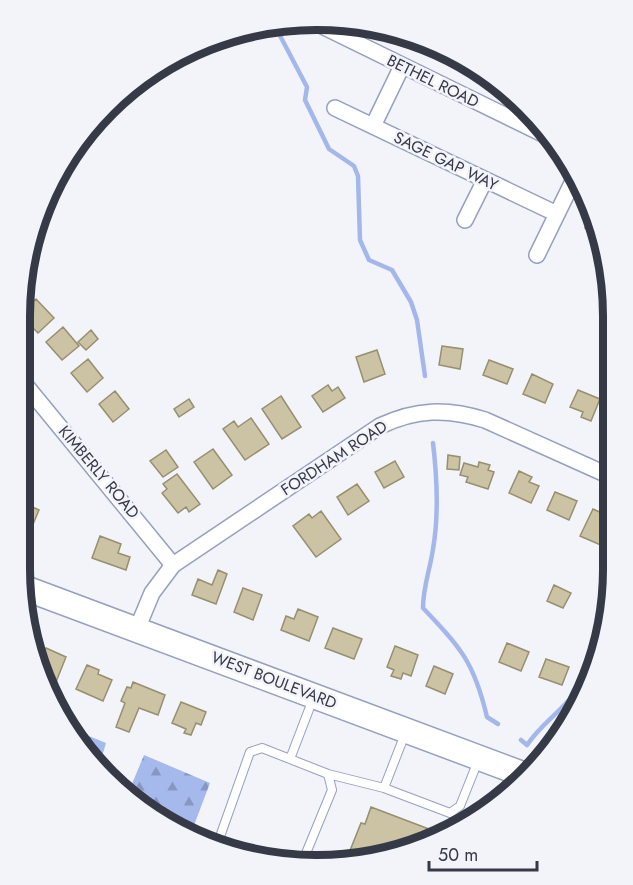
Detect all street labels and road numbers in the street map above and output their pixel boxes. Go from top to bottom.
street label: BETHEL ROAD [383,49,483,113]
street label: SAGE GAP WAY [390,126,502,196]
street label: FORDHAM ROAD [276,415,392,501]
street label: KIMBERLY ROAD [53,421,145,524]
street label: WEST BOULEVARD [208,646,340,715]

